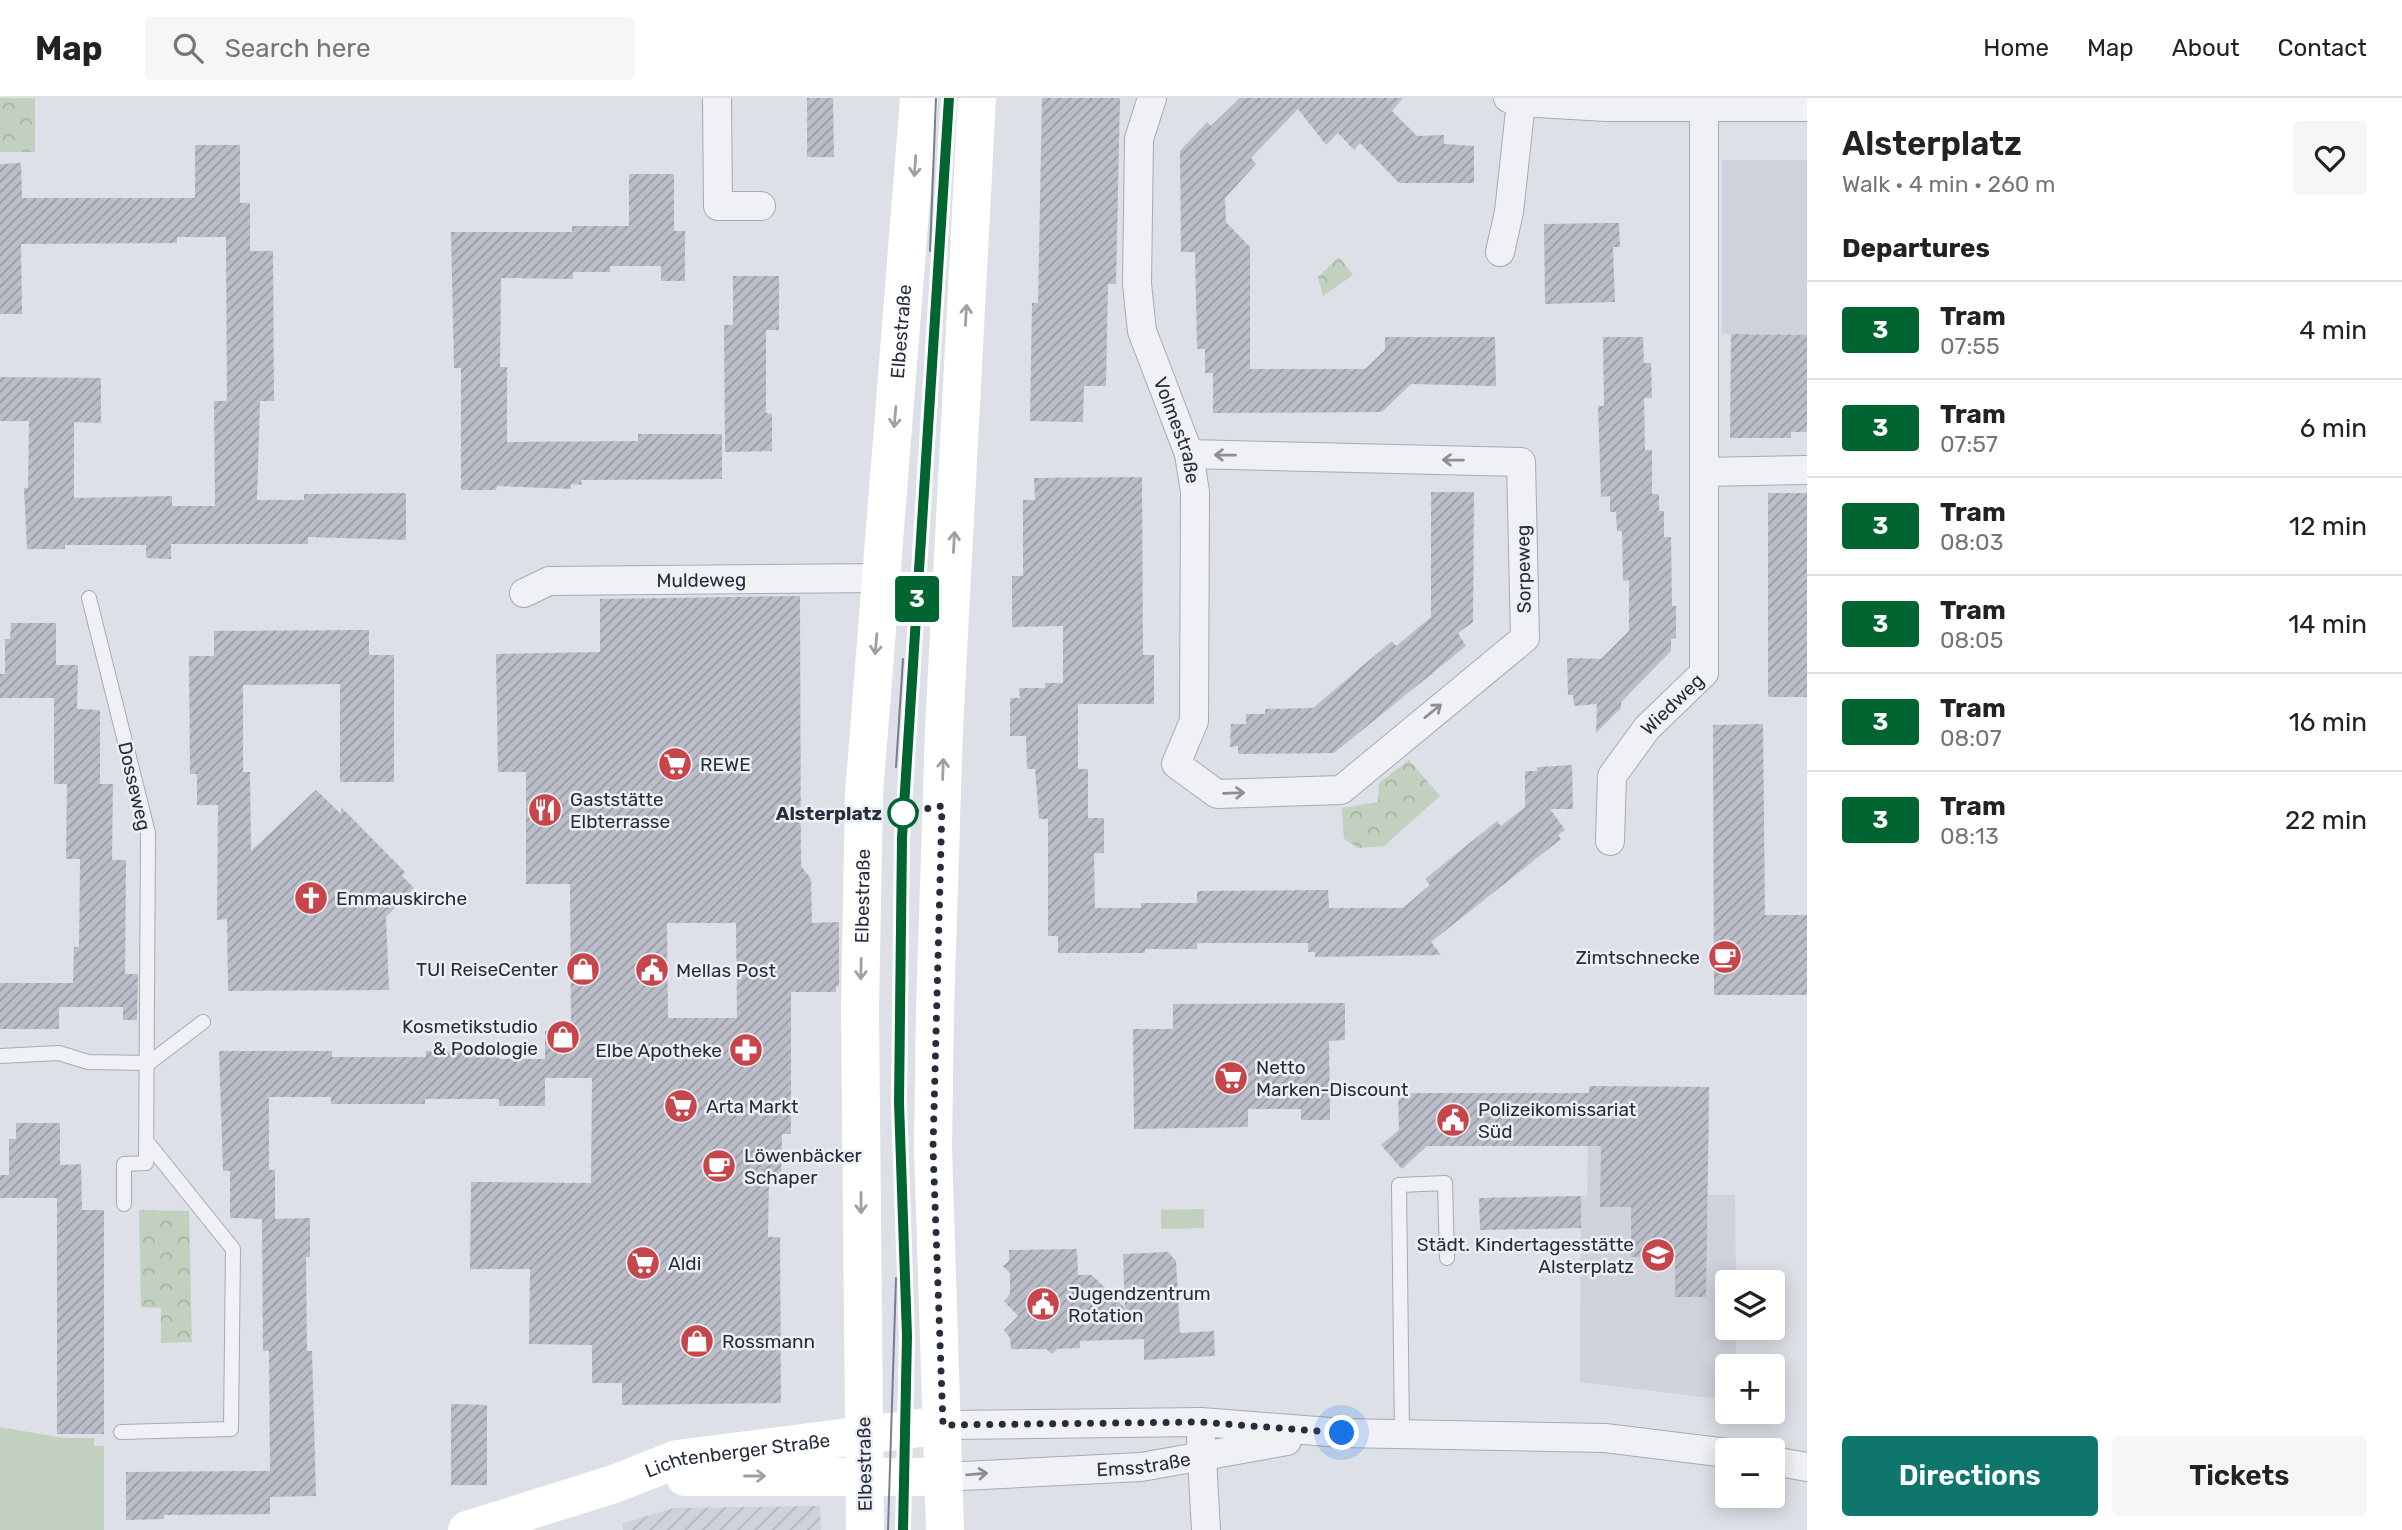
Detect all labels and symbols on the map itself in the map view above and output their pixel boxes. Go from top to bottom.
one-way arrow [908,154,921,177]
street label: Elbestraße [886,283,916,380]
one-way arrow [960,303,973,326]
street label: Volmestraße [1149,374,1204,485]
one-way arrow [888,406,901,428]
one-way arrow [1214,448,1237,462]
one-way arrow [1441,453,1464,467]
street label: Sorpeweg [1511,524,1536,613]
one-way arrow [948,531,961,554]
street label: Muldeweg [656,568,746,592]
line badge: 3 [894,576,940,622]
one-way arrow [869,632,882,655]
street label: Wiedweg [1636,669,1709,740]
one-way arrow [1424,704,1442,719]
street label: Dosseweg [113,739,156,833]
supermarket icon: REWE [656,745,694,783]
place label: REWE [700,753,751,776]
one-way arrow [936,758,950,781]
one-way arrow [1223,786,1246,800]
place label: Gaststätte Elbterrasse [570,788,670,833]
restaurant icon: Gaststätte Elbterrasse [526,791,564,829]
marker: Alsterplatz [888,798,918,828]
place label: Alsterplatz [776,802,882,825]
street label: Elbestraße [850,849,875,944]
church icon: Emmauskirche [292,879,330,917]
place label: Emmauskirche [336,887,467,910]
cafe icon: Zimtschnecke [1706,938,1744,976]
place label: Zimtschnecke [1575,946,1700,969]
shop icon: TUI ReiseCenter [564,950,602,988]
public building icon: Mellas Post [633,951,671,989]
one-way arrow [854,957,867,980]
place label: TUI ReiseCenter [416,958,559,981]
place label: Mellas Post [676,959,776,982]
place label: Kosmetikstudio & Podologie [402,1015,538,1060]
shop icon: Kosmetikstudio & Podologie [544,1018,582,1056]
pharmacy icon: Elbe Apotheke [727,1031,765,1069]
place label: Elbe Apotheke [595,1039,722,1062]
place label: Netto Marken-Discount [1256,1056,1409,1101]
supermarket icon: Netto Marken-Discount [1212,1059,1250,1097]
supermarket icon: Arta Markt [662,1087,700,1125]
place label: Arta Markt [706,1095,799,1118]
place label: Polizeikomissariat Süd [1478,1098,1637,1143]
public building icon: Polizeikomissariat Süd [1434,1101,1472,1139]
place label: Löwenbäcker Schaper [744,1144,863,1189]
cafe icon: Löwenbäcker Schaper [700,1147,738,1185]
one-way arrow [854,1191,868,1214]
place label: Städt. Kindertagesstätte Alsterplatz [1417,1233,1634,1278]
school or university icon: Städt. Kindertagesstätte Alsterplatz [1639,1236,1677,1274]
supermarket icon: Aldi [624,1244,662,1282]
place label: Aldi [668,1252,701,1275]
place label: Jugendzentrum Rotation [1068,1282,1211,1327]
public building icon: Jugendzentrum Rotation [1024,1285,1062,1323]
shop icon: Rossmann [678,1322,716,1360]
place label: Rossmann [722,1330,815,1353]
your location [1324,1415,1359,1450]
street label: Elbestraße [852,1417,877,1511]
street label: Lichtenberger Straße [642,1429,831,1483]
street label: Emsstraße [1096,1447,1192,1481]
one-way arrow [965,1467,988,1480]
one-way arrow [743,1469,766,1483]

